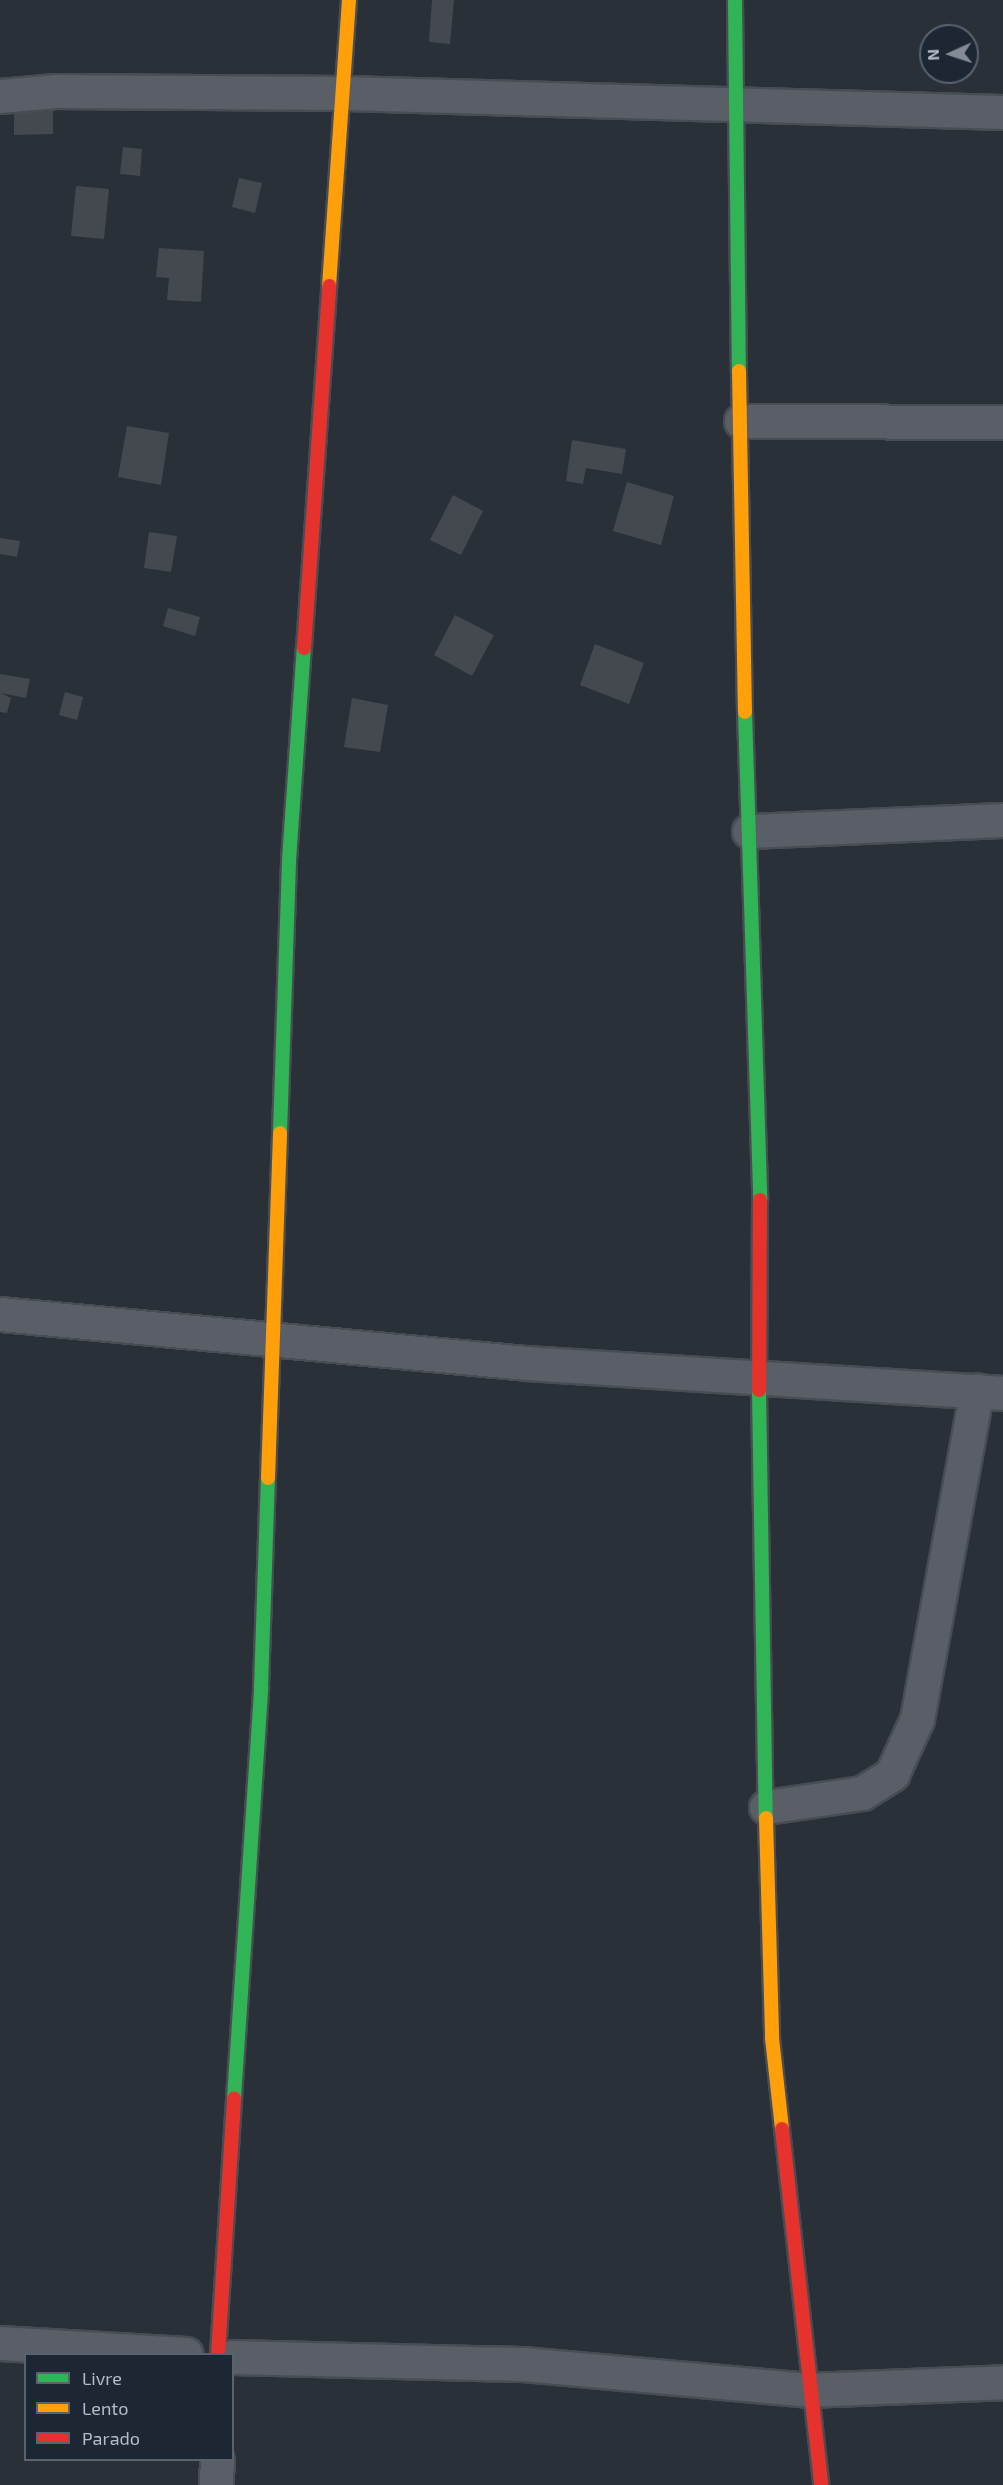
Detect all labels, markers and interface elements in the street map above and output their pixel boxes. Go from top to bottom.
north arrow [919,24,979,84]
text: N [923,49,942,61]
legend [24,2353,234,2461]
text: Livre [82,2367,122,2389]
text: Lento [82,2397,128,2419]
text: Parado [82,2427,140,2449]

